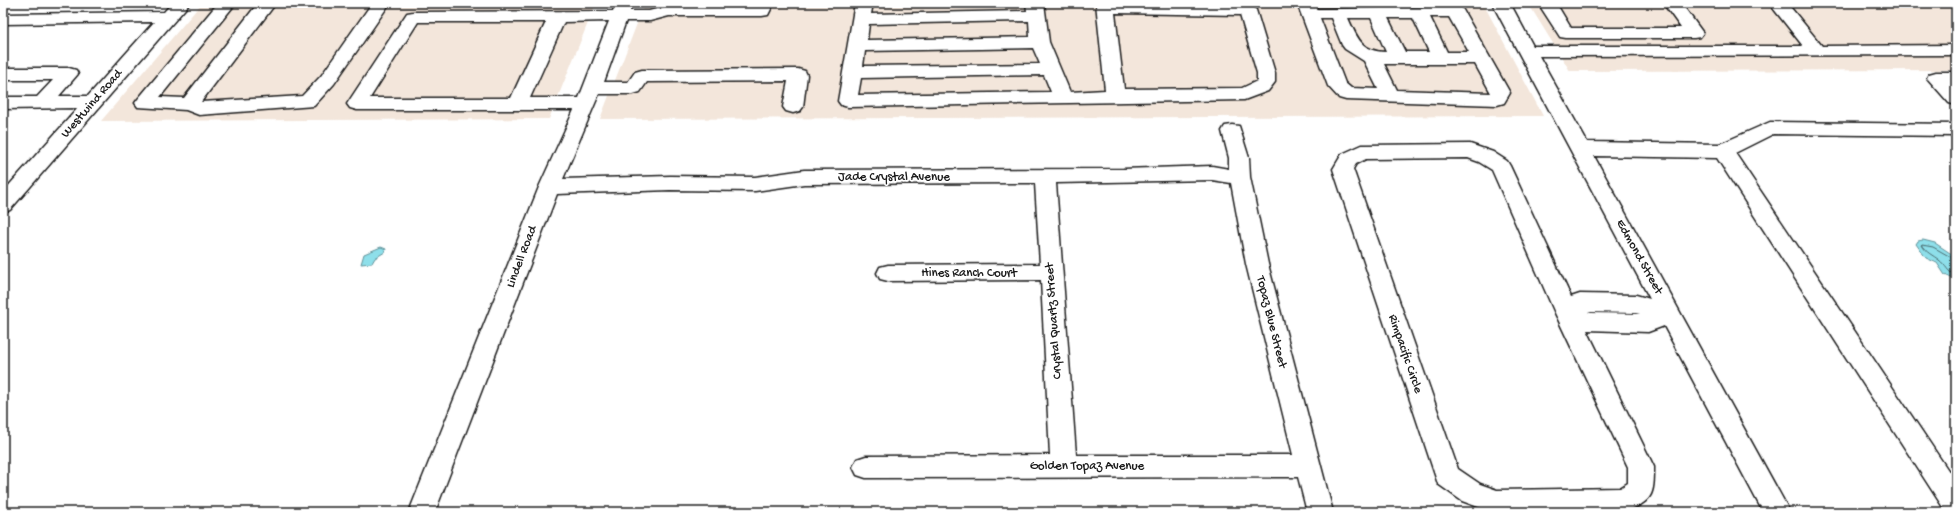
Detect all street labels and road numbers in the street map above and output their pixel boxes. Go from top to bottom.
street label: Westwind Road [58,66,127,141]
street label: Jade Crystal Avenue [838,170,950,185]
street label: Edmond Street [1612,217,1667,299]
street label: Lindell Road [503,223,541,290]
street label: Crystal Quartz Street [1042,261,1066,380]
street label: Hines Ranch Court [921,266,1018,281]
street label: Topaz Blue Street [1252,273,1290,371]
street label: Rimpacific Circle [1384,313,1426,396]
street label: Golden Topaz Avenue [1030,459,1145,474]

